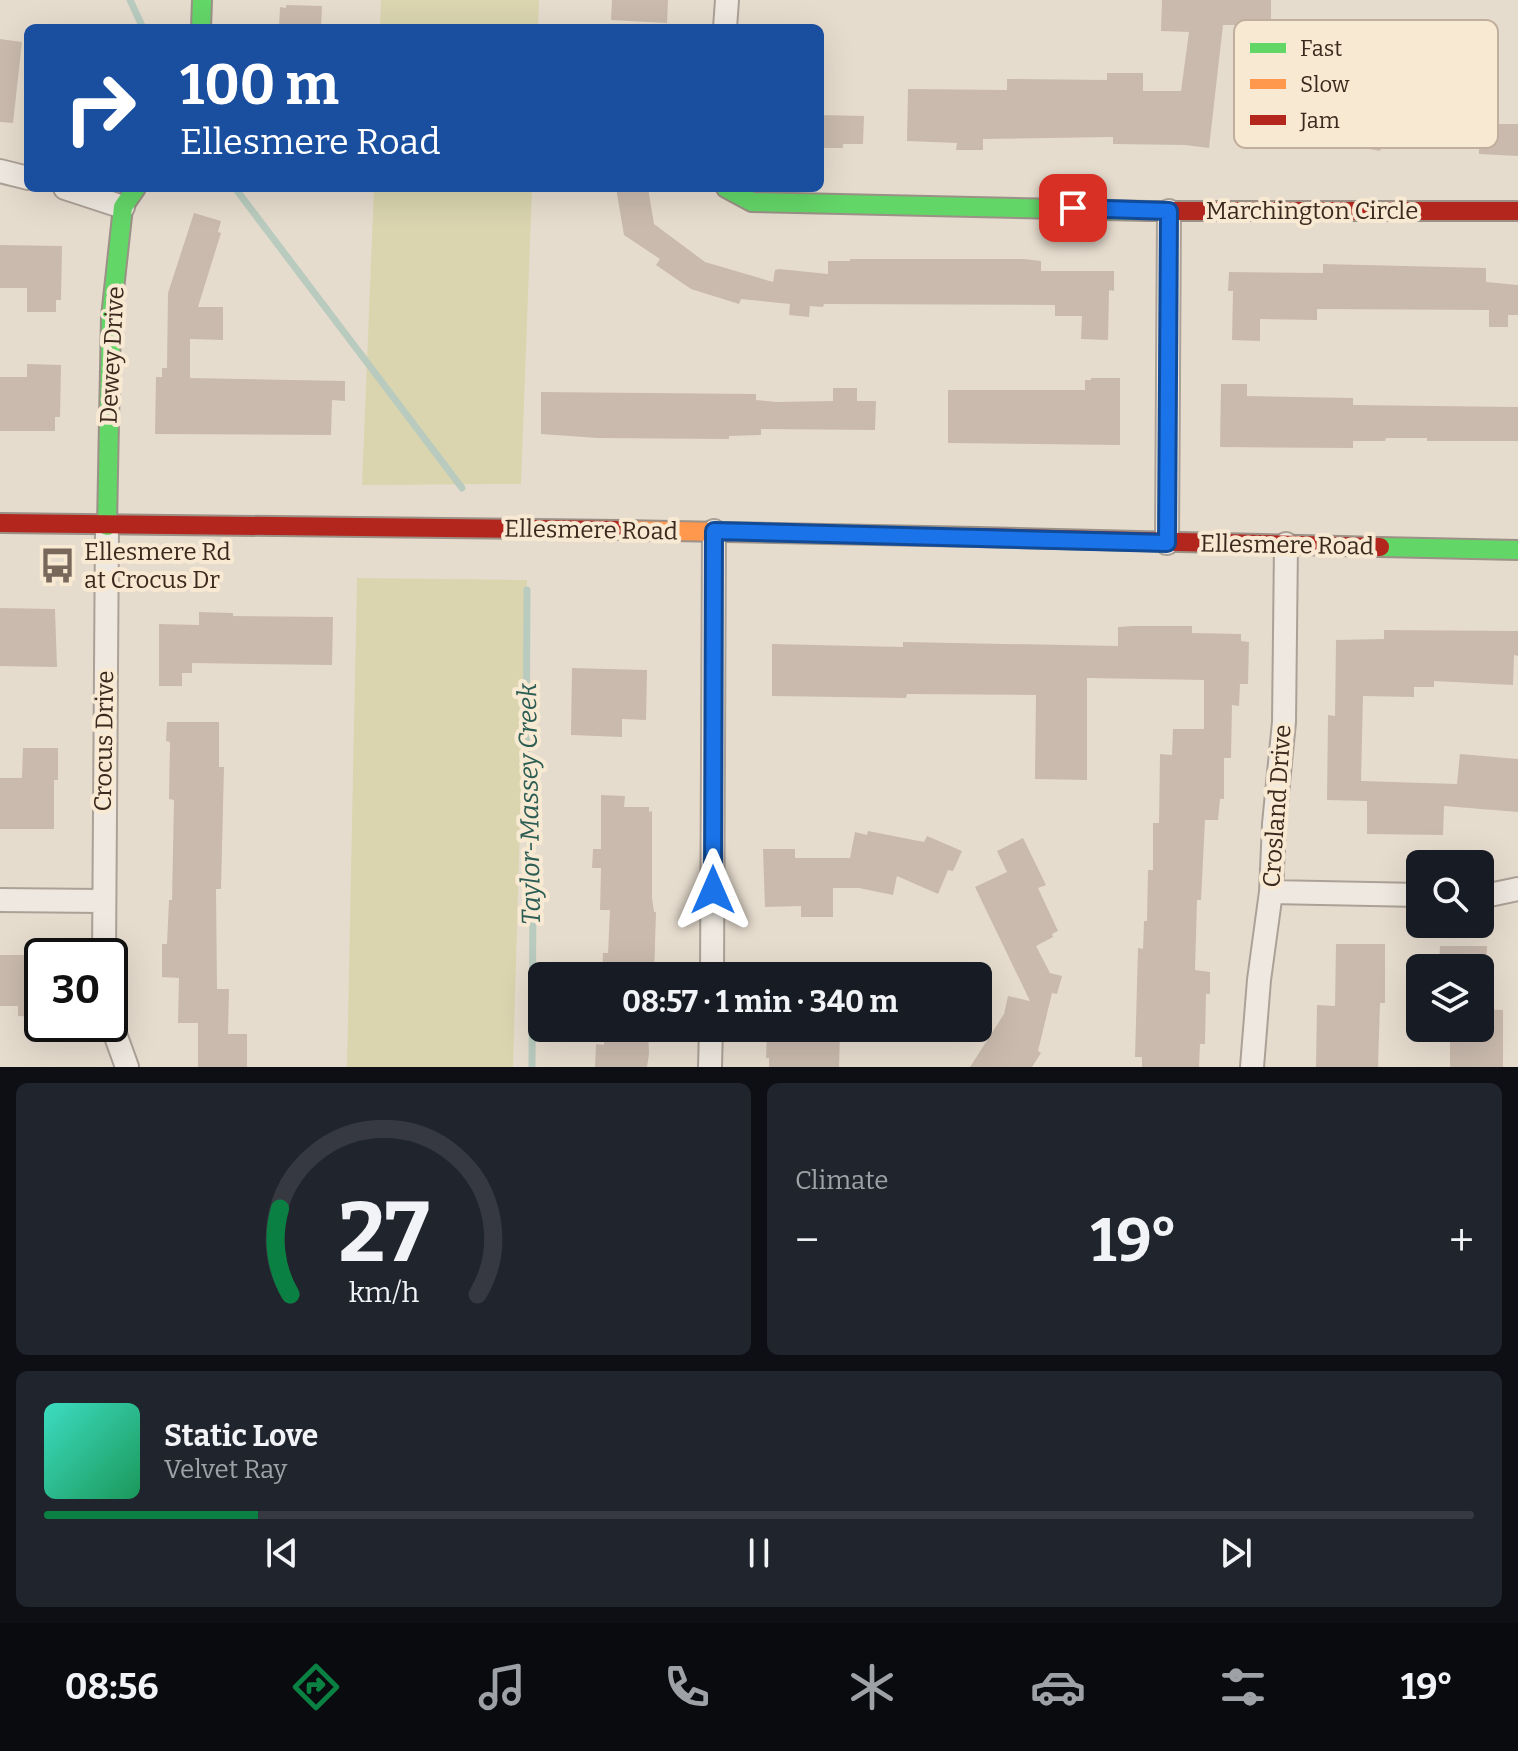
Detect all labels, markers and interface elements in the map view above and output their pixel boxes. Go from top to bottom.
legend [1234,20,1498,148]
text: Fast [1300,35,1342,62]
text: 100 m [180,52,339,119]
icon: right [48,56,152,160]
text: Slow [1300,71,1350,98]
text: Jam [1299,107,1340,134]
text: Ellesmere Road [180,120,441,164]
pin [1039,174,1107,242]
icon: arrive [1051,186,1095,230]
street label: Marchington Circle [1206,197,1418,225]
street label: Dewey Drive [94,285,130,425]
street label: Ellesmere Road [504,514,678,546]
street label: Ellesmere Road [1200,529,1374,561]
place label: Ellesmere Rd at Crocus Dr [84,538,231,594]
bus stop icon: Ellesmere Rd at Crocus Dr [39,547,77,585]
street label: Crocus Drive [89,670,119,812]
water label: Taylor-Massey Creek [512,682,547,925]
street label: Crosland Drive [1257,724,1297,888]
position arrow [671,848,755,932]
map controls [1406,850,1494,1042]
button: search [1406,850,1494,938]
speed limit sign: 30 [24,938,128,1042]
button: layers [1406,954,1494,1042]
text: 08:57 · 1 min · 340 m [622,984,898,1020]
text: Climate [795,1165,889,1196]
text: 27 [338,1183,429,1283]
text: 19° [1090,1205,1178,1277]
text: − [795,1214,819,1267]
text: + [1449,1214,1474,1267]
text: km/h [348,1275,419,1310]
text: Static Love [164,1418,318,1454]
text: Velvet Ray [164,1454,287,1485]
icon: previous [260,1531,304,1575]
icon: pause [737,1531,781,1575]
icon: next [1214,1531,1258,1575]
icon: directions [288,1659,344,1715]
icon: music [474,1659,530,1715]
icon: phone [659,1659,715,1715]
icon: climate [844,1659,900,1715]
icon: car [1030,1659,1086,1715]
icon: filters [1215,1659,1271,1715]
text: 08:56 [65,1665,159,1709]
text: 19° [1401,1665,1453,1709]

